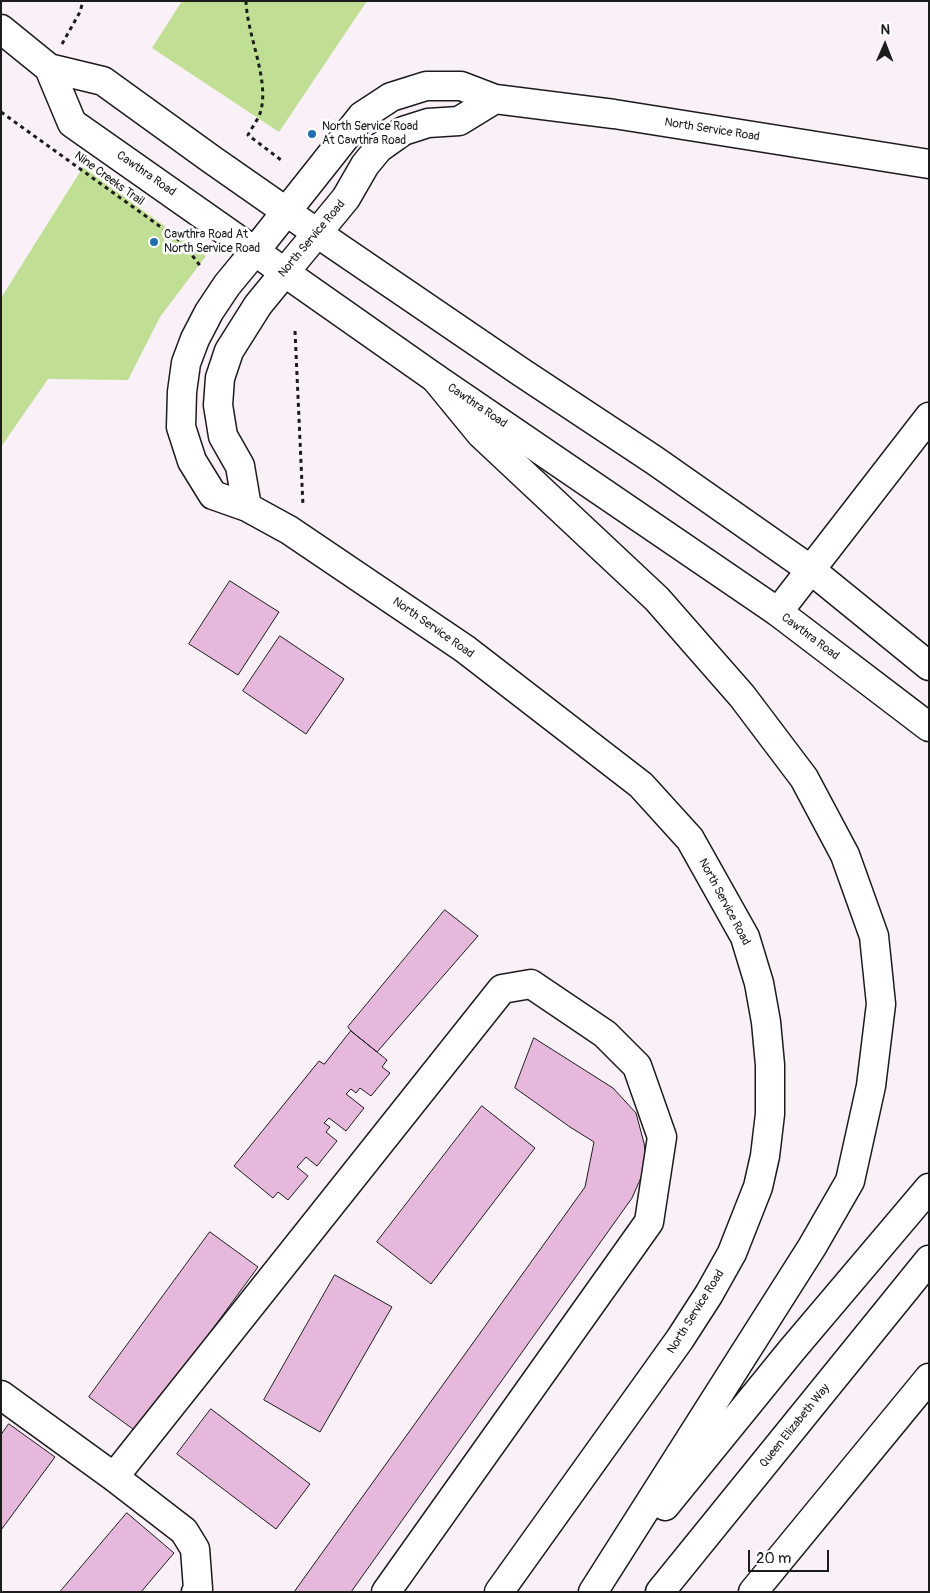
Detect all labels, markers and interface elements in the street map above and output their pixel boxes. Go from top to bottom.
north arrow [860,20,910,70]
text: N [880,21,890,38]
street label: North Service Road [663,115,761,145]
place label: North Service Road At Cawthra Road [322,120,418,148]
marker: North Service Road At Cawthra Road [306,128,318,140]
street label: Cawthra Road [114,148,178,200]
street label: Nine Creeks Trail [71,149,147,209]
street label: North Service Road [276,198,348,280]
place label: Cawthra Road At North Service Road [164,228,260,256]
marker: Cawthra Road At North Service Road [148,236,160,248]
street label: Cawthra Road [444,381,510,431]
street label: North Service Road [390,595,476,661]
street label: Cawthra Road [778,611,842,663]
street label: North Service Road [695,856,753,948]
street label: North Service Road [664,1267,728,1357]
street label: Queen Elizabeth Way [757,1381,833,1471]
scale bar [750,1540,831,1572]
text: 20 m [756,1549,791,1568]

